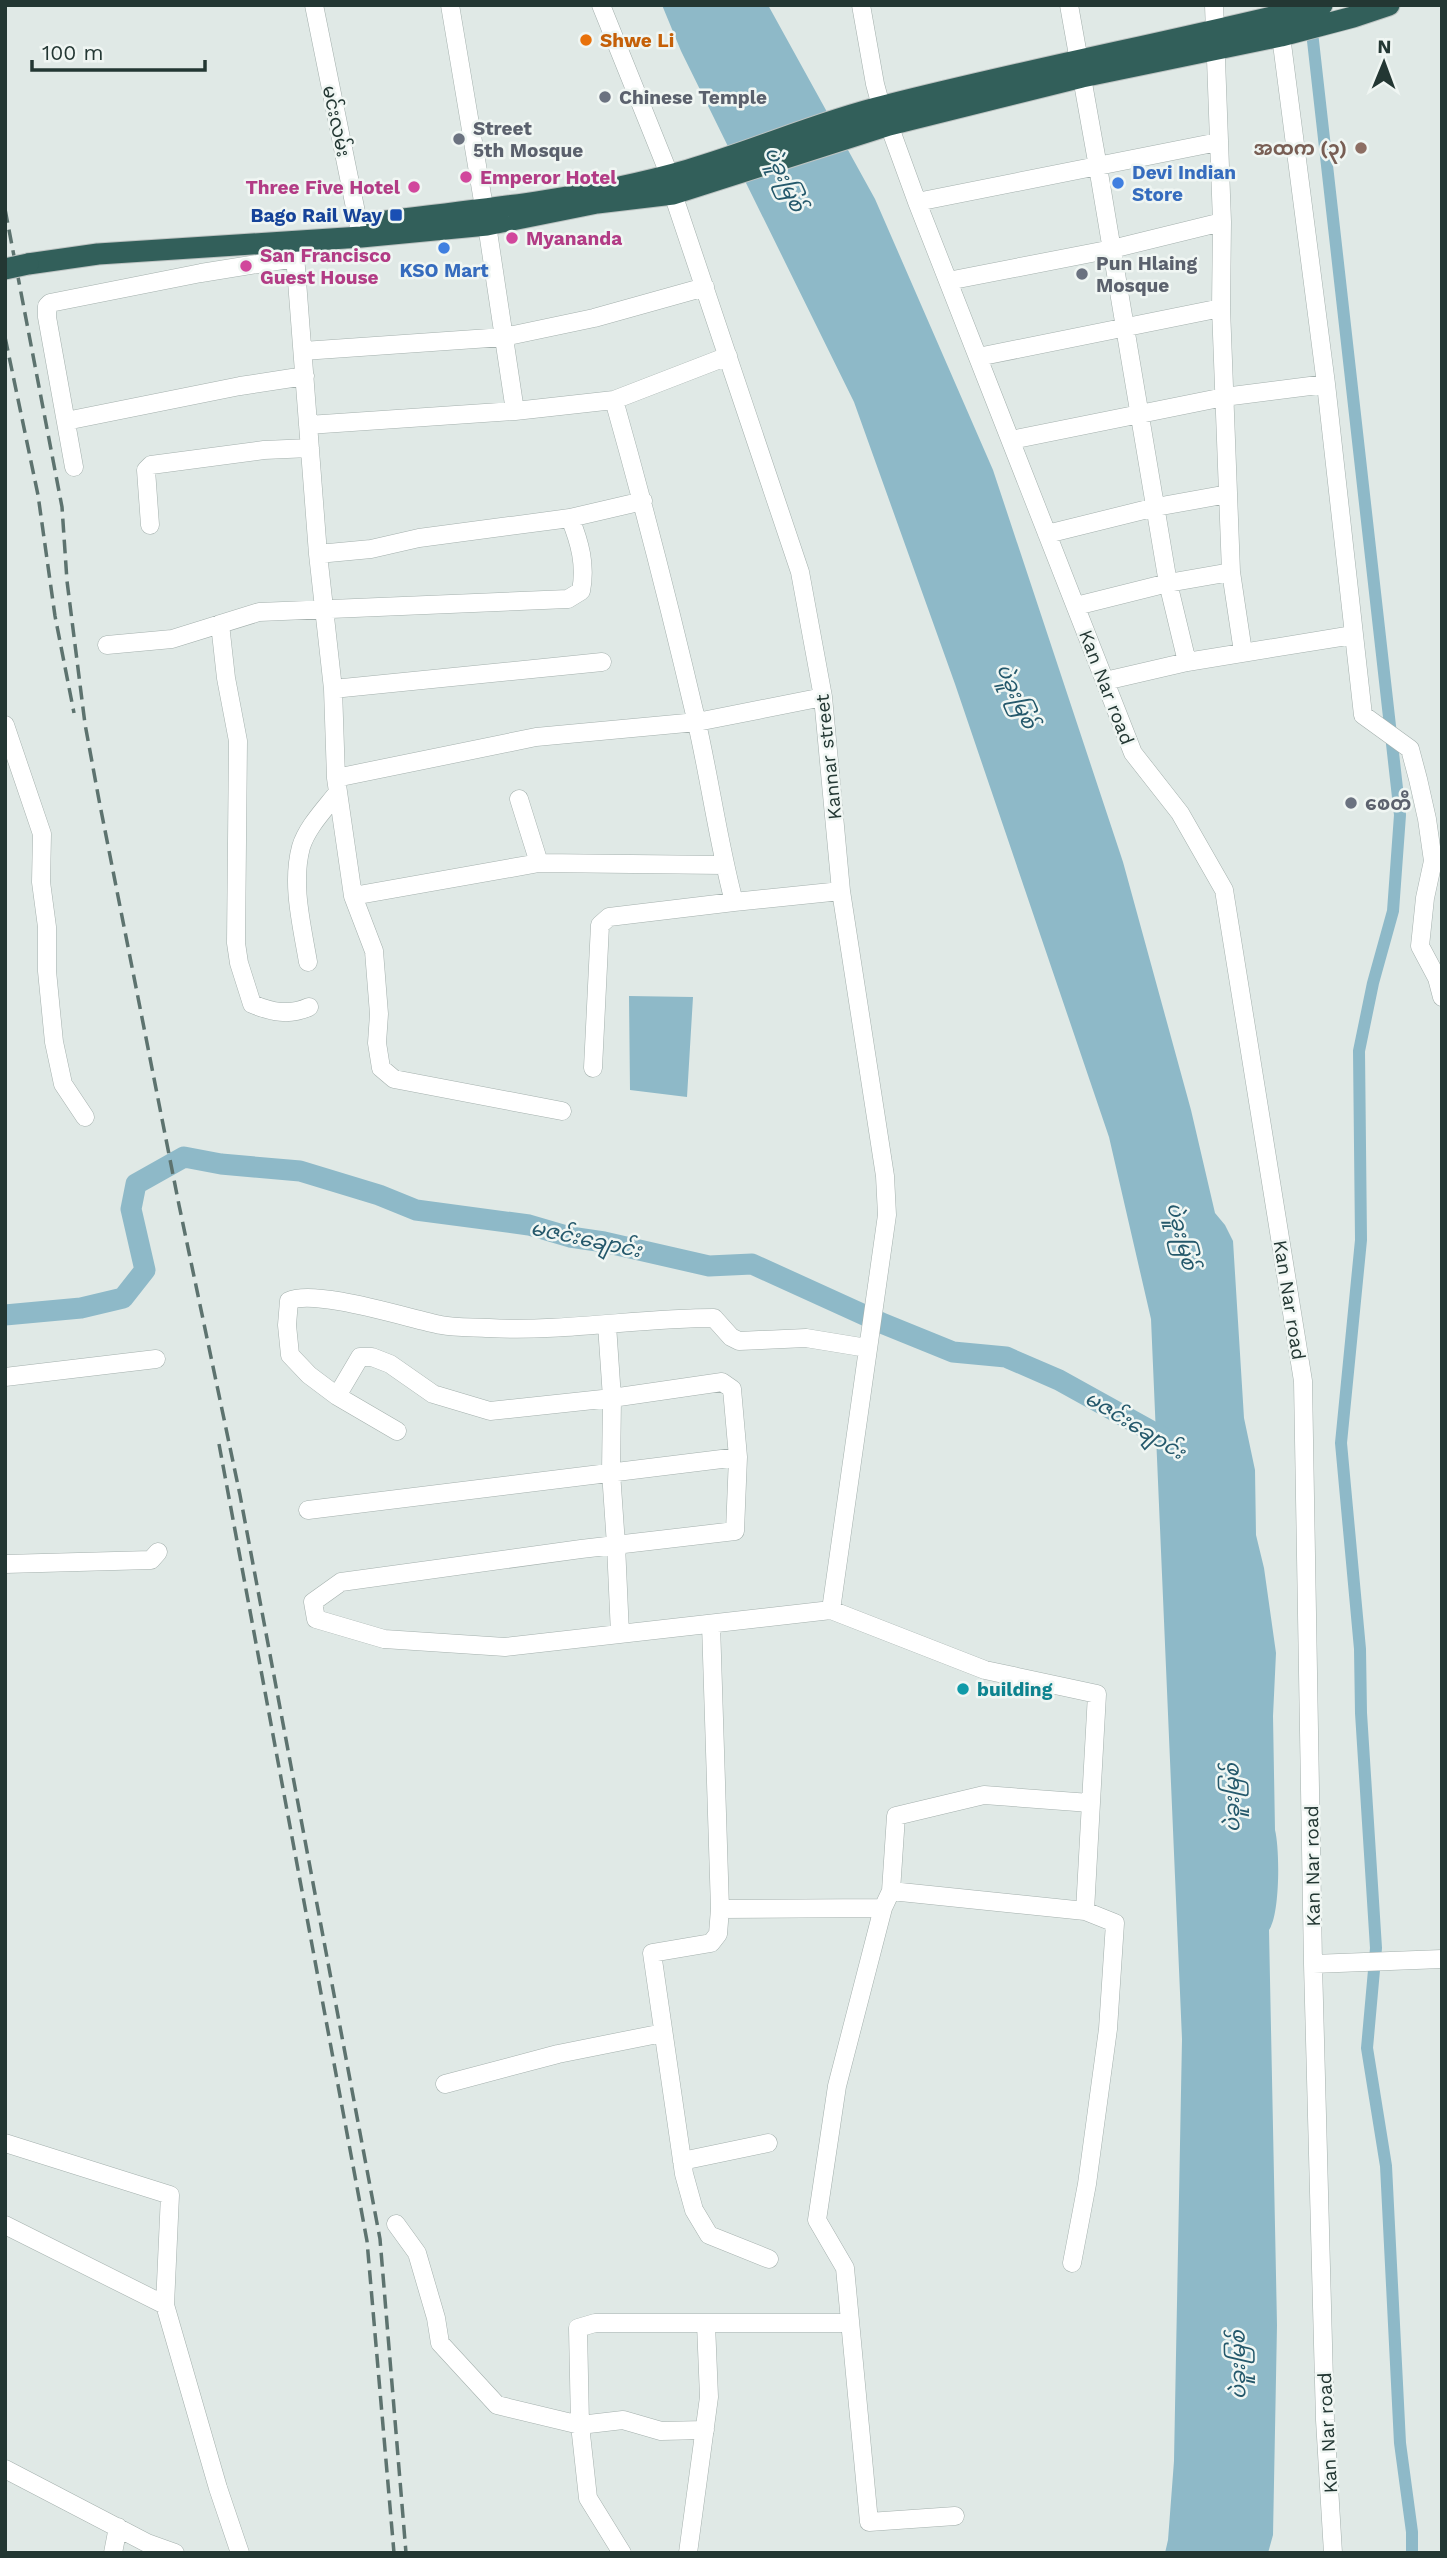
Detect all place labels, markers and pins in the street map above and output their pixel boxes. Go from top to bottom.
place label: Shwe Li [600,29,674,52]
marker: Shwe Li [578,32,594,48]
place label: Chinese Temple [619,86,767,109]
marker: Chinese Temple [597,89,613,105]
place label: Street 5th Mosque [473,117,583,162]
marker: Street 5th Mosque [451,131,467,147]
place label: အထက (၃) [1253,137,1347,164]
marker: အထက (၃) [1353,140,1369,156]
place label: Devi Indian Store [1132,161,1236,206]
place label: Emperor Hotel [480,166,617,189]
marker: Emperor Hotel [458,169,474,185]
marker: Devi Indian Store [1110,175,1126,191]
place label: Three Five Hotel [246,176,401,199]
marker: Three Five Hotel [406,179,422,195]
place label: Bago Rail Way [251,204,382,227]
marker: Bago Rail Way [388,207,404,223]
place label: Myananda [526,227,622,250]
marker: Myananda [504,230,520,246]
marker: KSO Mart [436,240,452,256]
place label: San Francisco Guest House [260,244,391,289]
place label: Pun Hlaing Mosque [1096,252,1197,297]
marker: San Francisco Guest House [238,258,254,274]
place label: KSO Mart [400,259,489,282]
marker: Pun Hlaing Mosque [1074,266,1090,282]
place label: စေတီ [1365,790,1411,815]
marker: စေတီ [1343,795,1359,811]
place label: building [977,1678,1053,1701]
marker: building [955,1681,971,1697]

